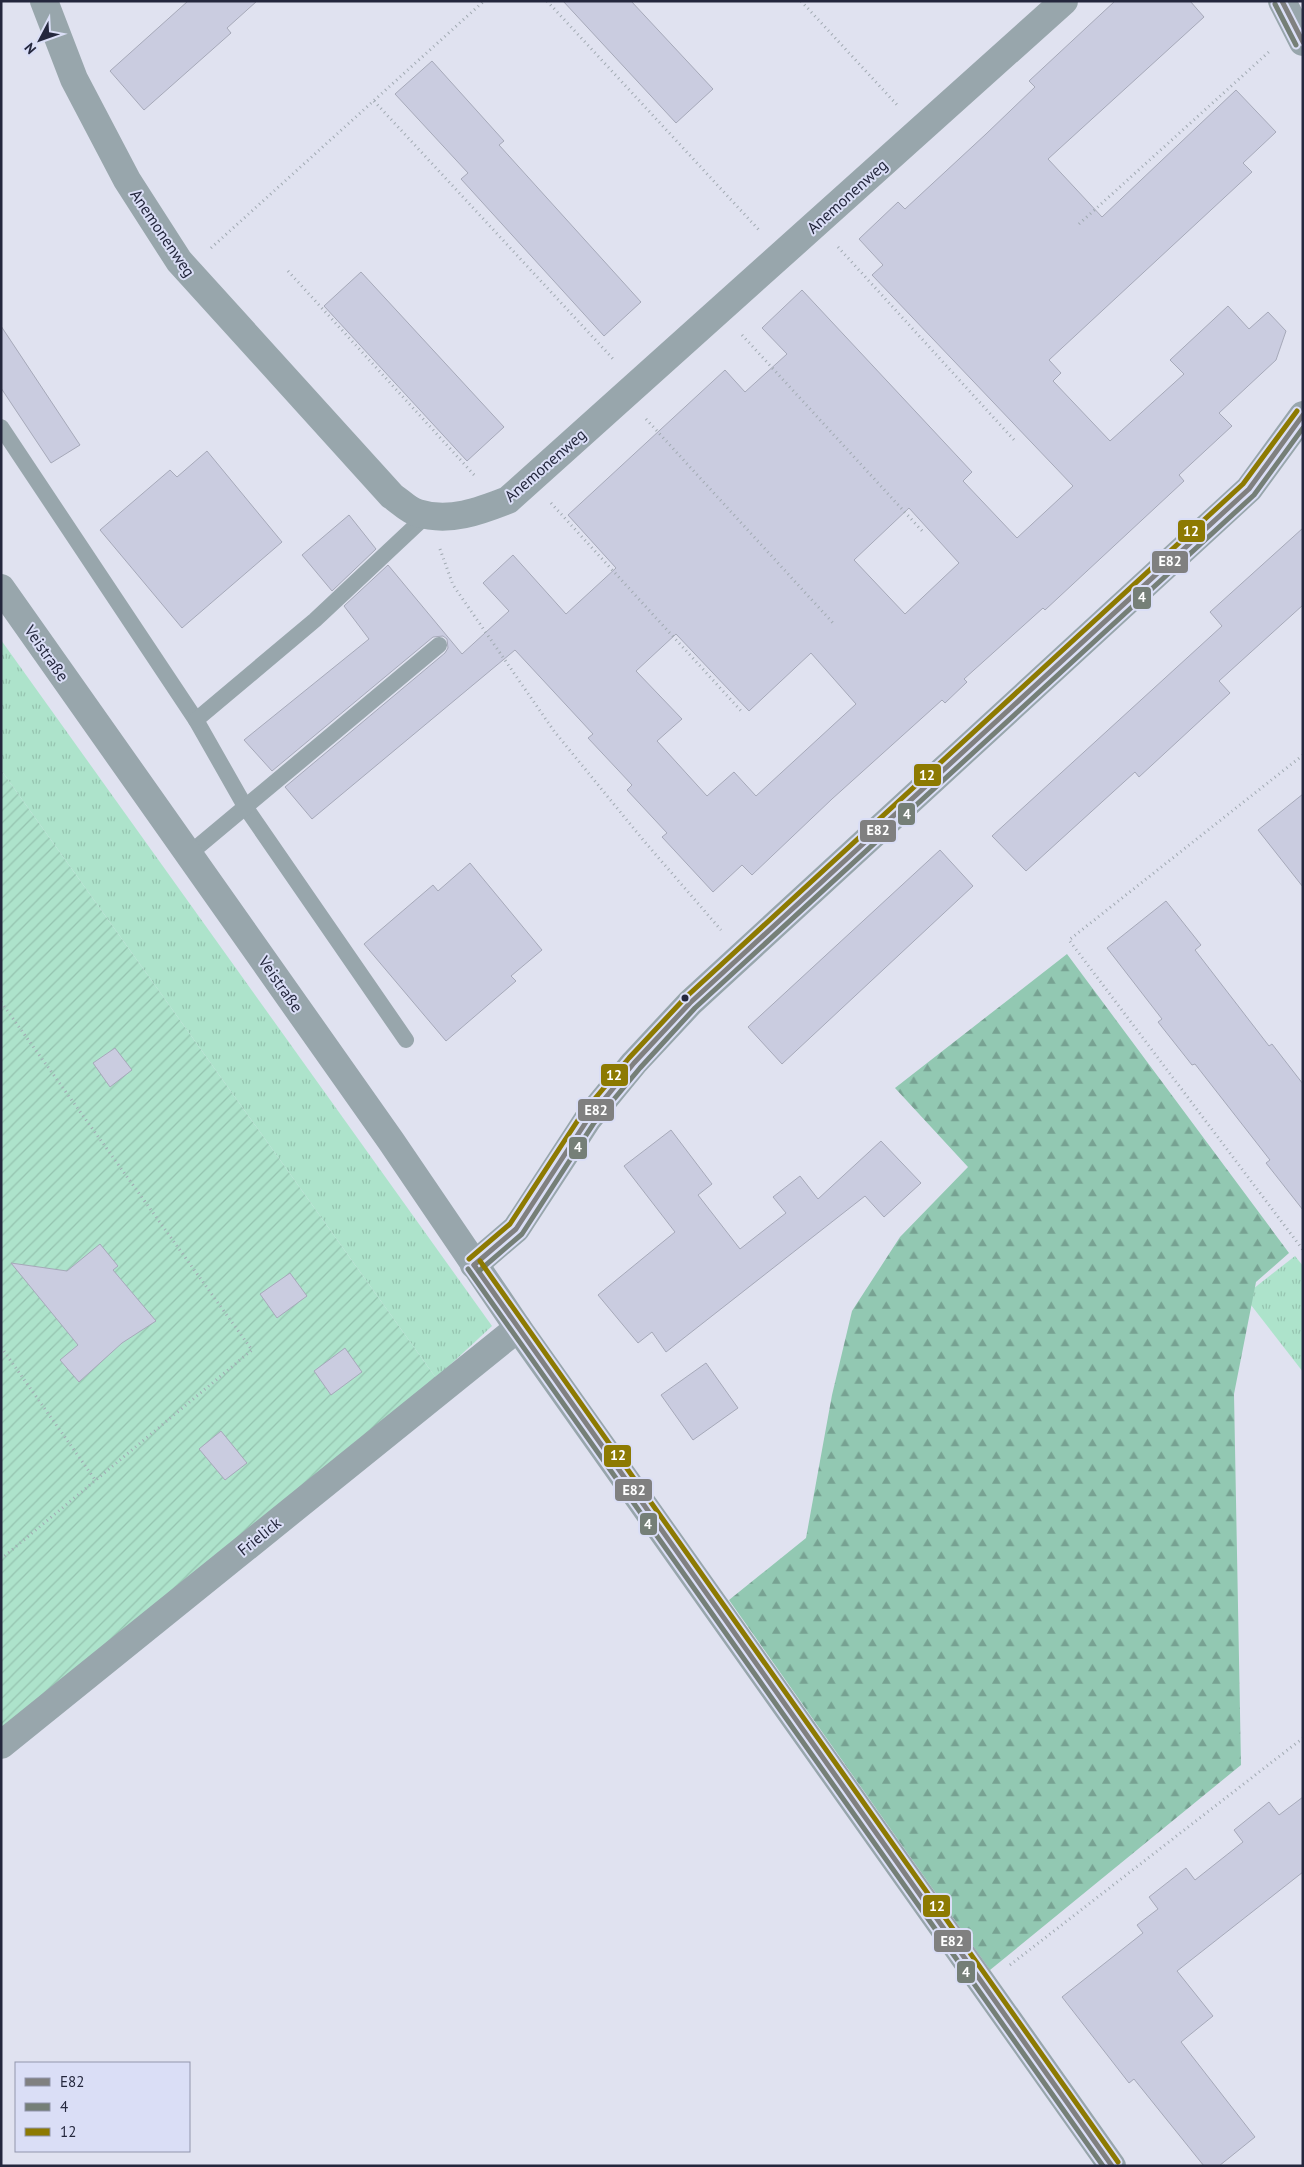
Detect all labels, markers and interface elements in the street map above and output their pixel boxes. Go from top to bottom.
north arrow [15,15,65,65]
text: N [20,39,40,58]
street label: Anemonenweg [803,155,891,237]
street label: Anemonenweg [126,185,200,281]
street label: Anemonenweg [500,424,590,506]
line badge: 12 [1177,519,1206,543]
text: 12 [1183,522,1199,540]
line badge: E82 [1151,550,1189,574]
text: E82 [1158,552,1182,570]
line badge: 4 [1132,586,1152,610]
text: 4 [1138,588,1146,606]
street label: Veistraße [20,620,73,685]
line badge: 12 [913,763,942,787]
text: 12 [919,766,935,784]
line badge: 4 [897,802,916,826]
text: 4 [903,805,911,823]
line badge: E82 [859,819,897,843]
text: E82 [866,821,890,839]
street label: Veistraße [254,951,307,1016]
unlabelled marker [680,993,690,1003]
line badge: 12 [600,1063,629,1087]
text: 12 [606,1066,622,1084]
line badge: E82 [577,1098,615,1122]
text: E82 [584,1101,608,1119]
line badge: 4 [568,1136,588,1160]
text: 4 [574,1138,582,1156]
line badge: 12 [603,1444,632,1468]
text: 12 [610,1446,626,1464]
line badge: E82 [614,1478,653,1502]
text: E82 [622,1481,646,1499]
street label: Frielick [233,1512,285,1559]
line badge: 4 [639,1512,658,1536]
text: 4 [644,1515,652,1533]
line badge: 12 [922,1894,951,1918]
text: 12 [929,1897,945,1915]
line badge: E82 [933,1929,972,1953]
text: E82 [940,1932,964,1950]
line badge: 4 [956,1960,976,1984]
text: 4 [962,1963,970,1981]
legend [15,2062,190,2152]
text: E82 [60,2072,84,2091]
text: 4 [60,2097,68,2116]
text: 12 [60,2122,76,2141]

